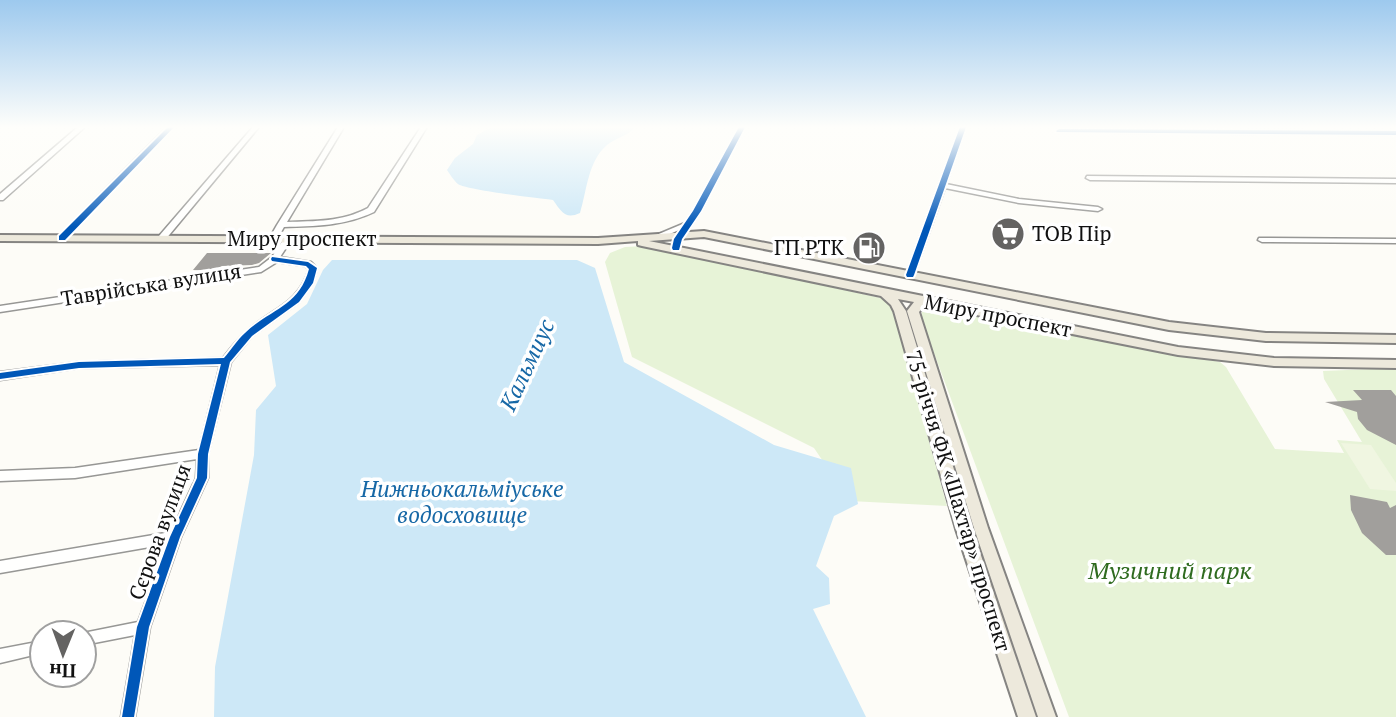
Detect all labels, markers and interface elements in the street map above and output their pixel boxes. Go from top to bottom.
supermarket icon: ТОВ Пір [989,215,1027,253]
place label: ТОВ Пір [1032,219,1111,247]
street label: Миру проспект [227,224,377,252]
fuel station icon: ГП РТК [850,229,888,267]
place label: ГП РТК [774,233,844,261]
street label: Таврійська вулиця [59,256,243,312]
street label: Миру проспект [922,287,1074,343]
water label: Кальмиус [492,314,561,416]
street label: 75-річчя ФК «Шахтар» проспект [900,346,1018,655]
street label: Сєрова вулиця [121,460,197,604]
water label: Нижньокальміуське водосховище [360,473,563,530]
park label: Музичний парк [1087,554,1252,586]
north arrow [28,619,98,689]
text: Пн [49,659,76,684]

